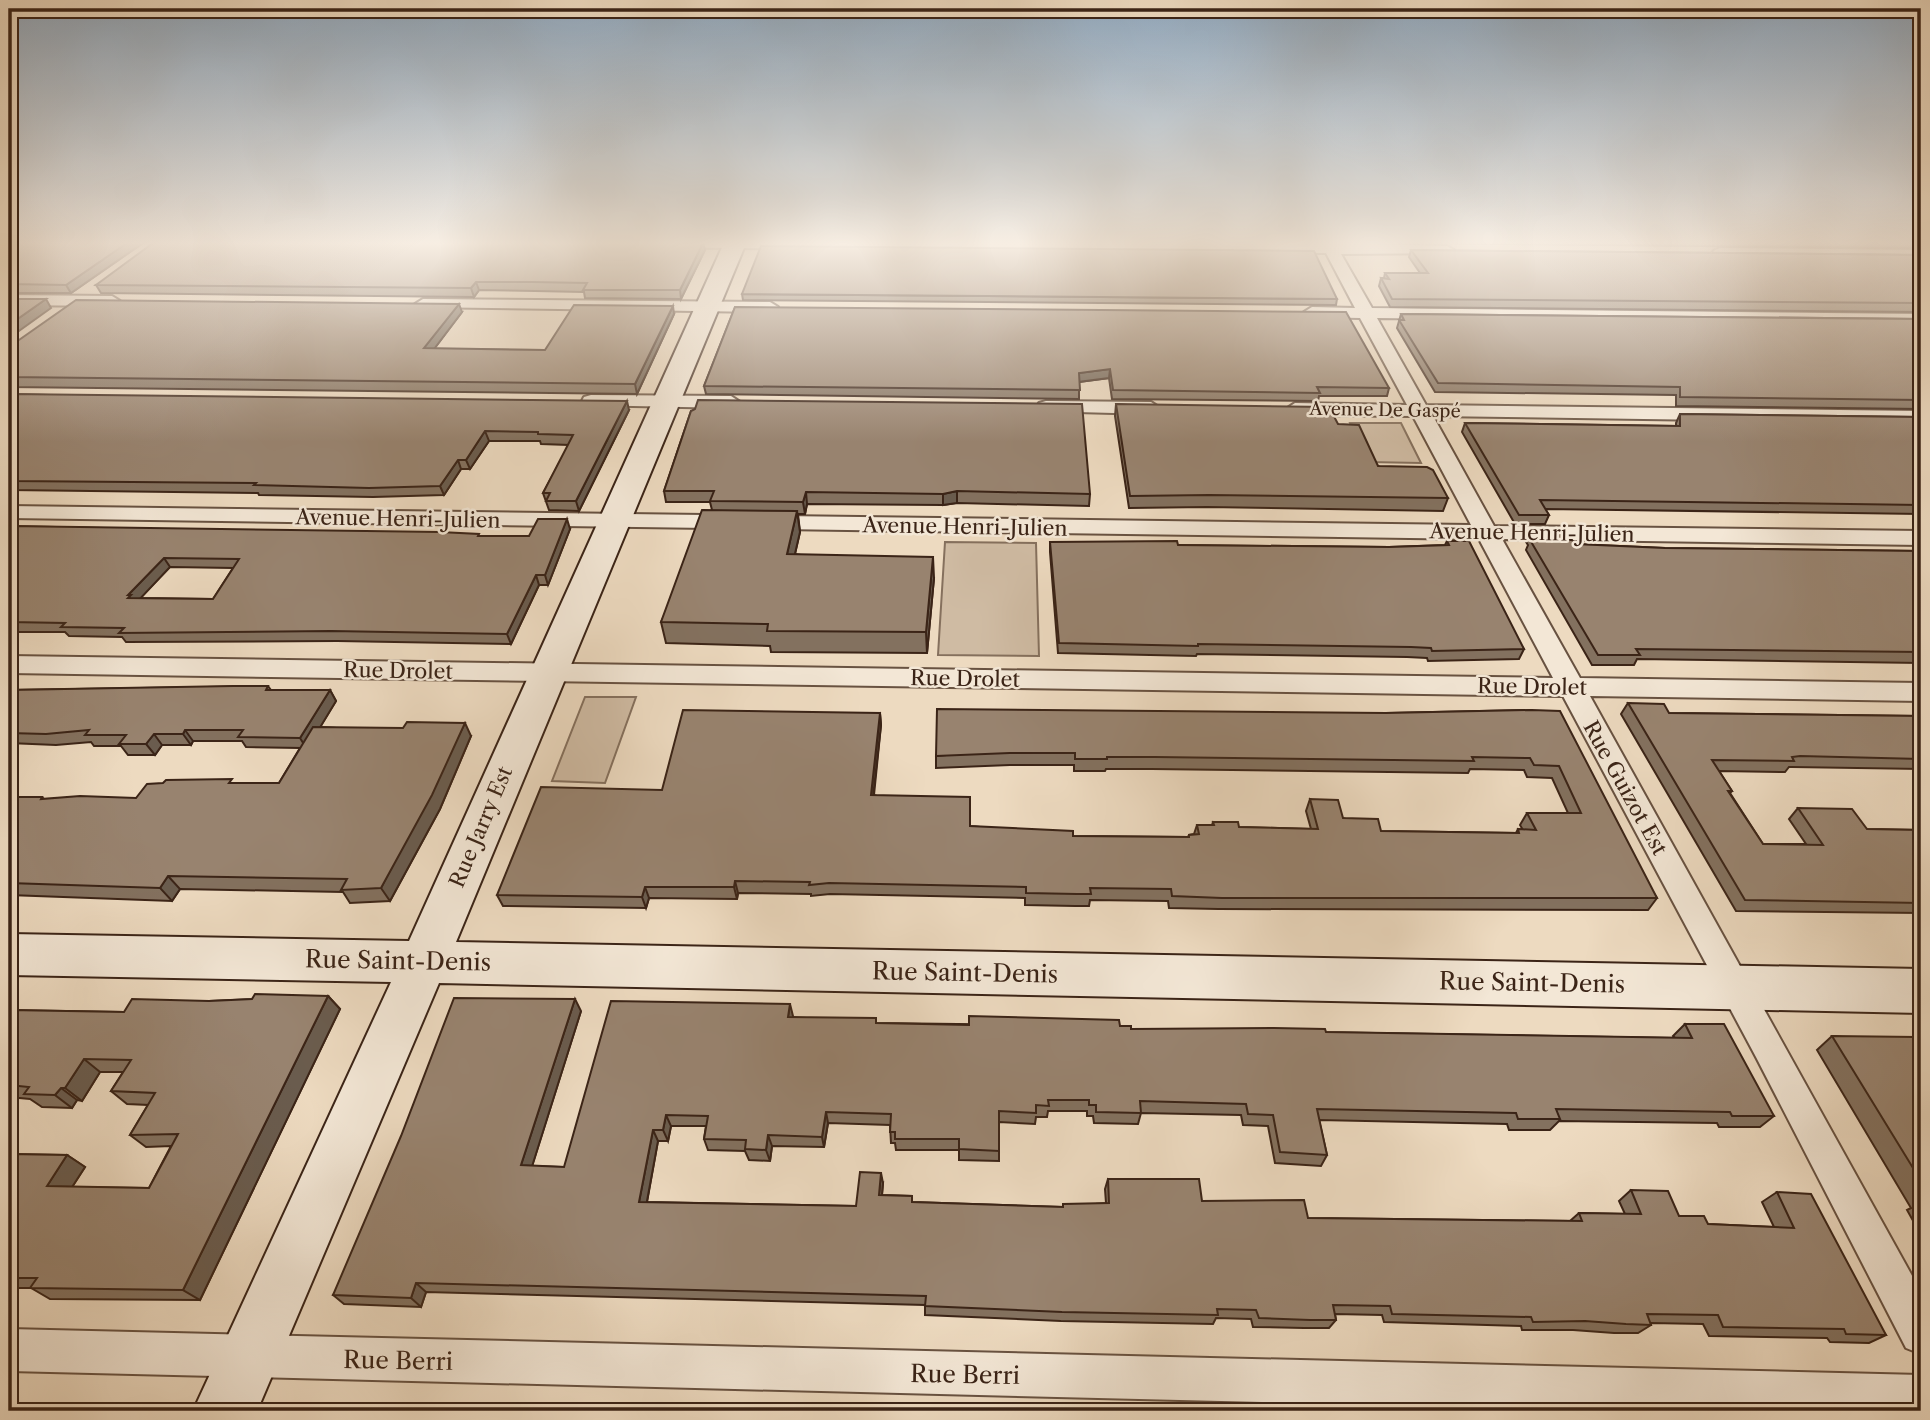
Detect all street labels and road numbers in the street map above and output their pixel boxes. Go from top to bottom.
street label: Avenue De Gaspé [1308,398,1461,422]
street label: Avenue Henri-Julien [294,504,501,533]
street label: Avenue Henri-Julien [861,512,1068,541]
street label: Avenue Henri-Julien [1428,518,1635,547]
street label: Rue Drolet [343,657,454,684]
street label: Rue Drolet [910,665,1021,692]
street label: Rue Drolet [1477,673,1588,700]
street label: Rue Guizot Est [1578,716,1673,860]
street label: Rue Jarry Est [444,762,517,891]
street label: Rue Saint-Denis [305,944,491,977]
street label: Rue Saint-Denis [872,956,1058,989]
street label: Rue Saint-Denis [1439,966,1625,999]
street label: Rue Berri [343,1345,453,1376]
street label: Rue Berri [910,1359,1020,1390]

